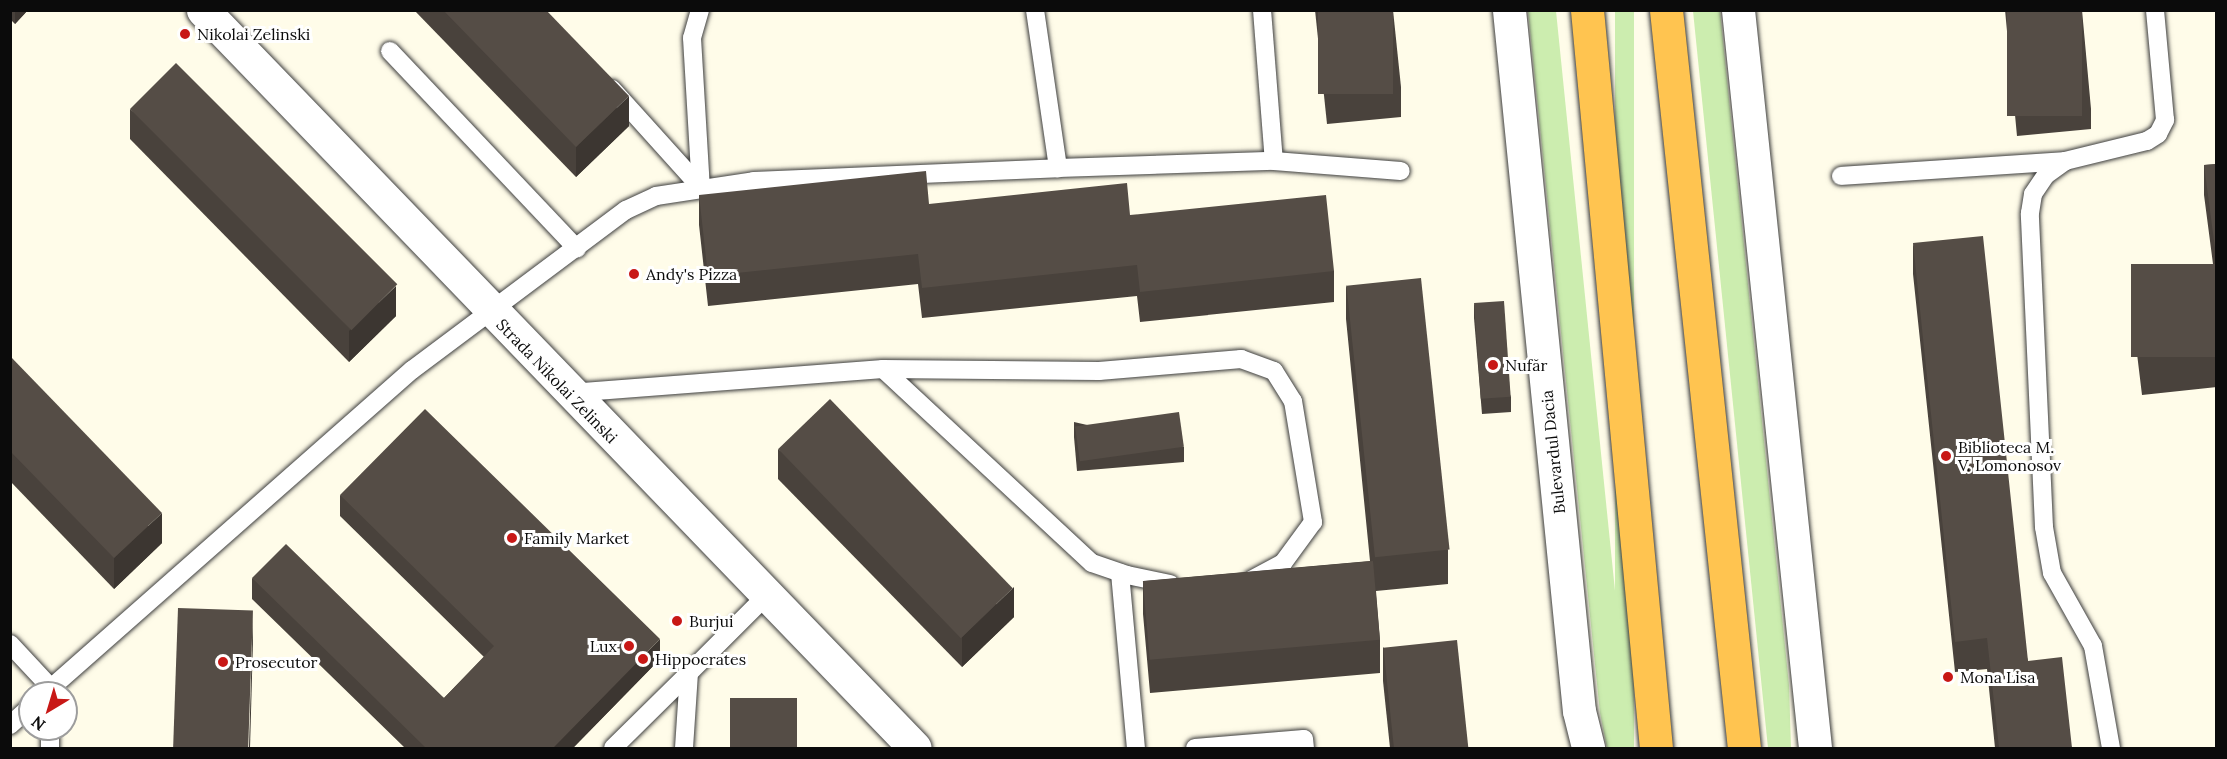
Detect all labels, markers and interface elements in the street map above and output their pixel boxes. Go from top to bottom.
place label: Nikolai Zelinski [197,24,310,44]
marker: Nikolai Zelinski [178,27,192,41]
place label: Andy's Pizza [646,264,737,284]
marker: Andy's Pizza [627,267,641,281]
street label: Strada Nikolai Zelinski [493,315,621,447]
place label: Nufăr [1505,355,1547,375]
marker: Nufăr [1486,358,1500,372]
street label: Bulevardul Dacia [1537,389,1569,515]
place label: Biblioteca M. V. Lomonosov [1958,437,2061,475]
marker: Biblioteca M. V. Lomonosov [1939,449,1953,463]
place label: Family Market [524,528,629,548]
marker: Family Market [505,531,519,545]
place label: Burjui [689,611,734,631]
marker: Burjui [670,614,684,628]
place label: Lux [590,636,617,656]
marker: Lux [622,639,636,653]
place label: Hippocrates [655,649,746,669]
place label: Prosecutor [235,652,317,672]
marker: Hippocrates [636,652,650,666]
marker: Prosecutor [216,655,230,669]
place label: Mona Lisa [1960,667,2036,687]
marker: Mona Lisa [1941,670,1955,684]
north arrow [18,681,78,741]
text: N [27,712,49,735]

